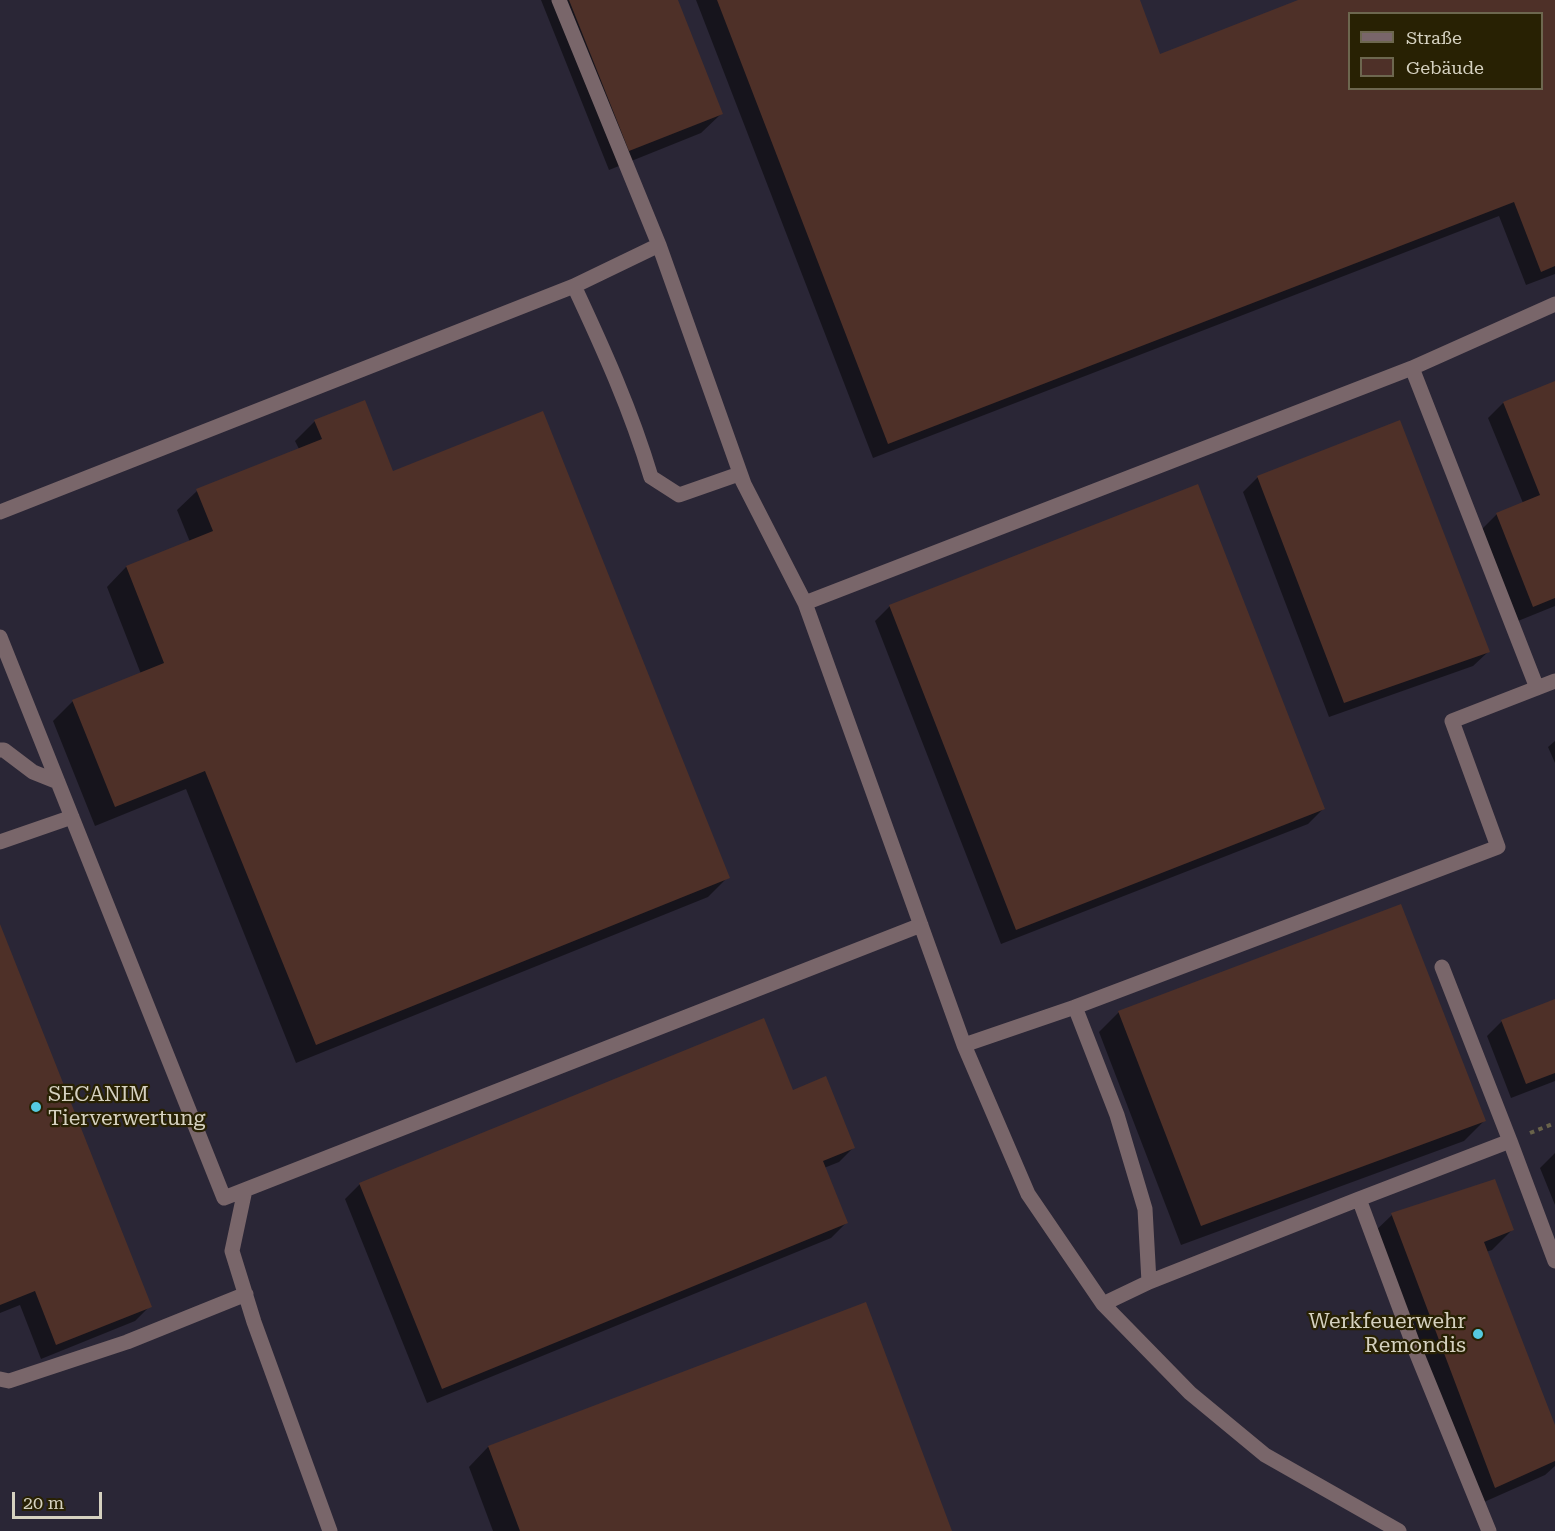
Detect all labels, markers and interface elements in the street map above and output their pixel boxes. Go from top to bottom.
legend [1348,12,1543,90]
text: Straße [1406,27,1462,48]
text: Gebäude [1406,57,1484,78]
place label: SECANIM Tierverwertung [48,1082,205,1132]
marker: SECANIM Tierverwertung [29,1100,43,1114]
place label: Werkfeuerwehr Remondis [1309,1309,1466,1359]
marker: Werkfeuerwehr Remondis [1471,1327,1485,1341]
scale bar [15,1480,105,1518]
text: 20 m [23,1492,64,1513]

